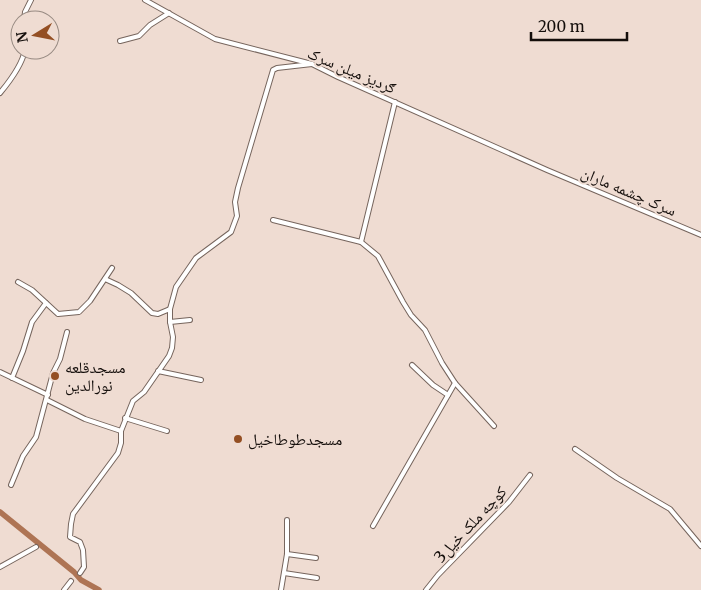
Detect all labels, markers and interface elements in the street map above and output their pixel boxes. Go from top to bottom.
north arrow [10,10,60,60]
scale bar [531,10,627,42]
text: 200 m [538,17,585,36]
text: N [12,30,32,44]
street label: ګردیز میلن سرک [304,42,400,99]
street label: سرک چشمه ماران [578,162,680,221]
place label: مسجدقلعه نورالدین [65,357,126,396]
marker: مسجدقلعه نورالدین [49,370,61,382]
place label: مسجدطوطاخیل [248,429,342,450]
marker: مسجدطوطاخیل [232,433,244,445]
street label: کوچه ملک خیل3 [429,481,511,567]

